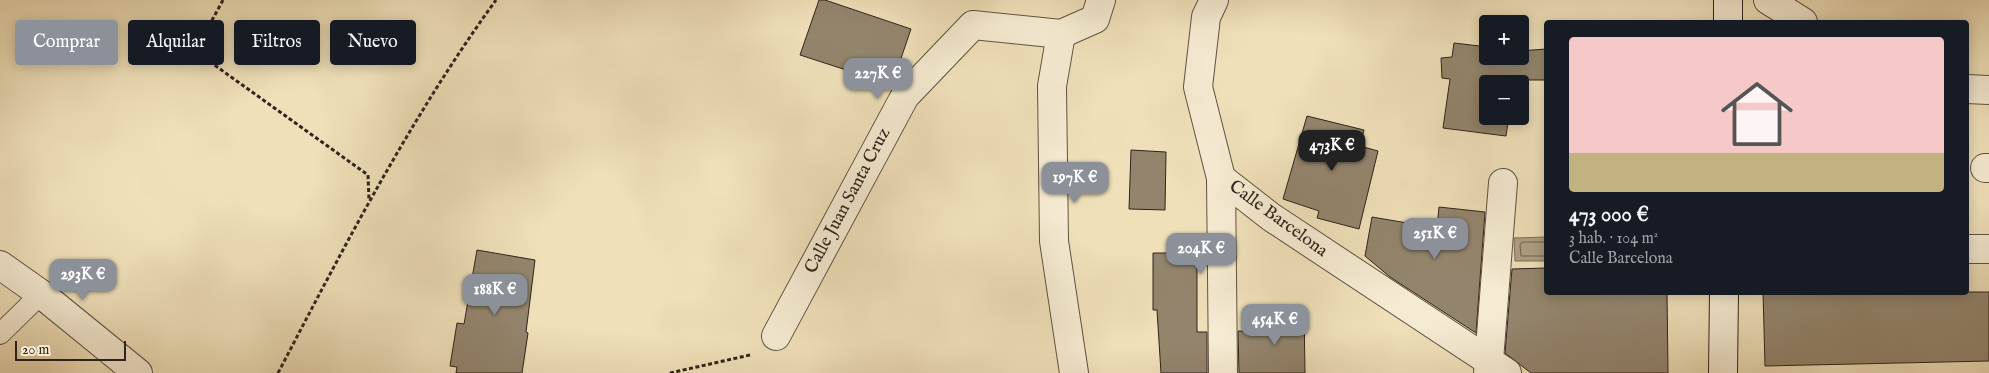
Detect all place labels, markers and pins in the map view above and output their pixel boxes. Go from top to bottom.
pin: 227K € [837,58,919,100]
pin: 473K € [1291,130,1373,172]
pin: 197K € [1034,162,1116,204]
pin: 251K € [1394,218,1476,260]
pin: 204K € [1160,232,1242,275]
pin: 293K € [42,258,124,301]
pin: 188K € [454,274,536,316]
pin: 454K € [1234,304,1316,346]

